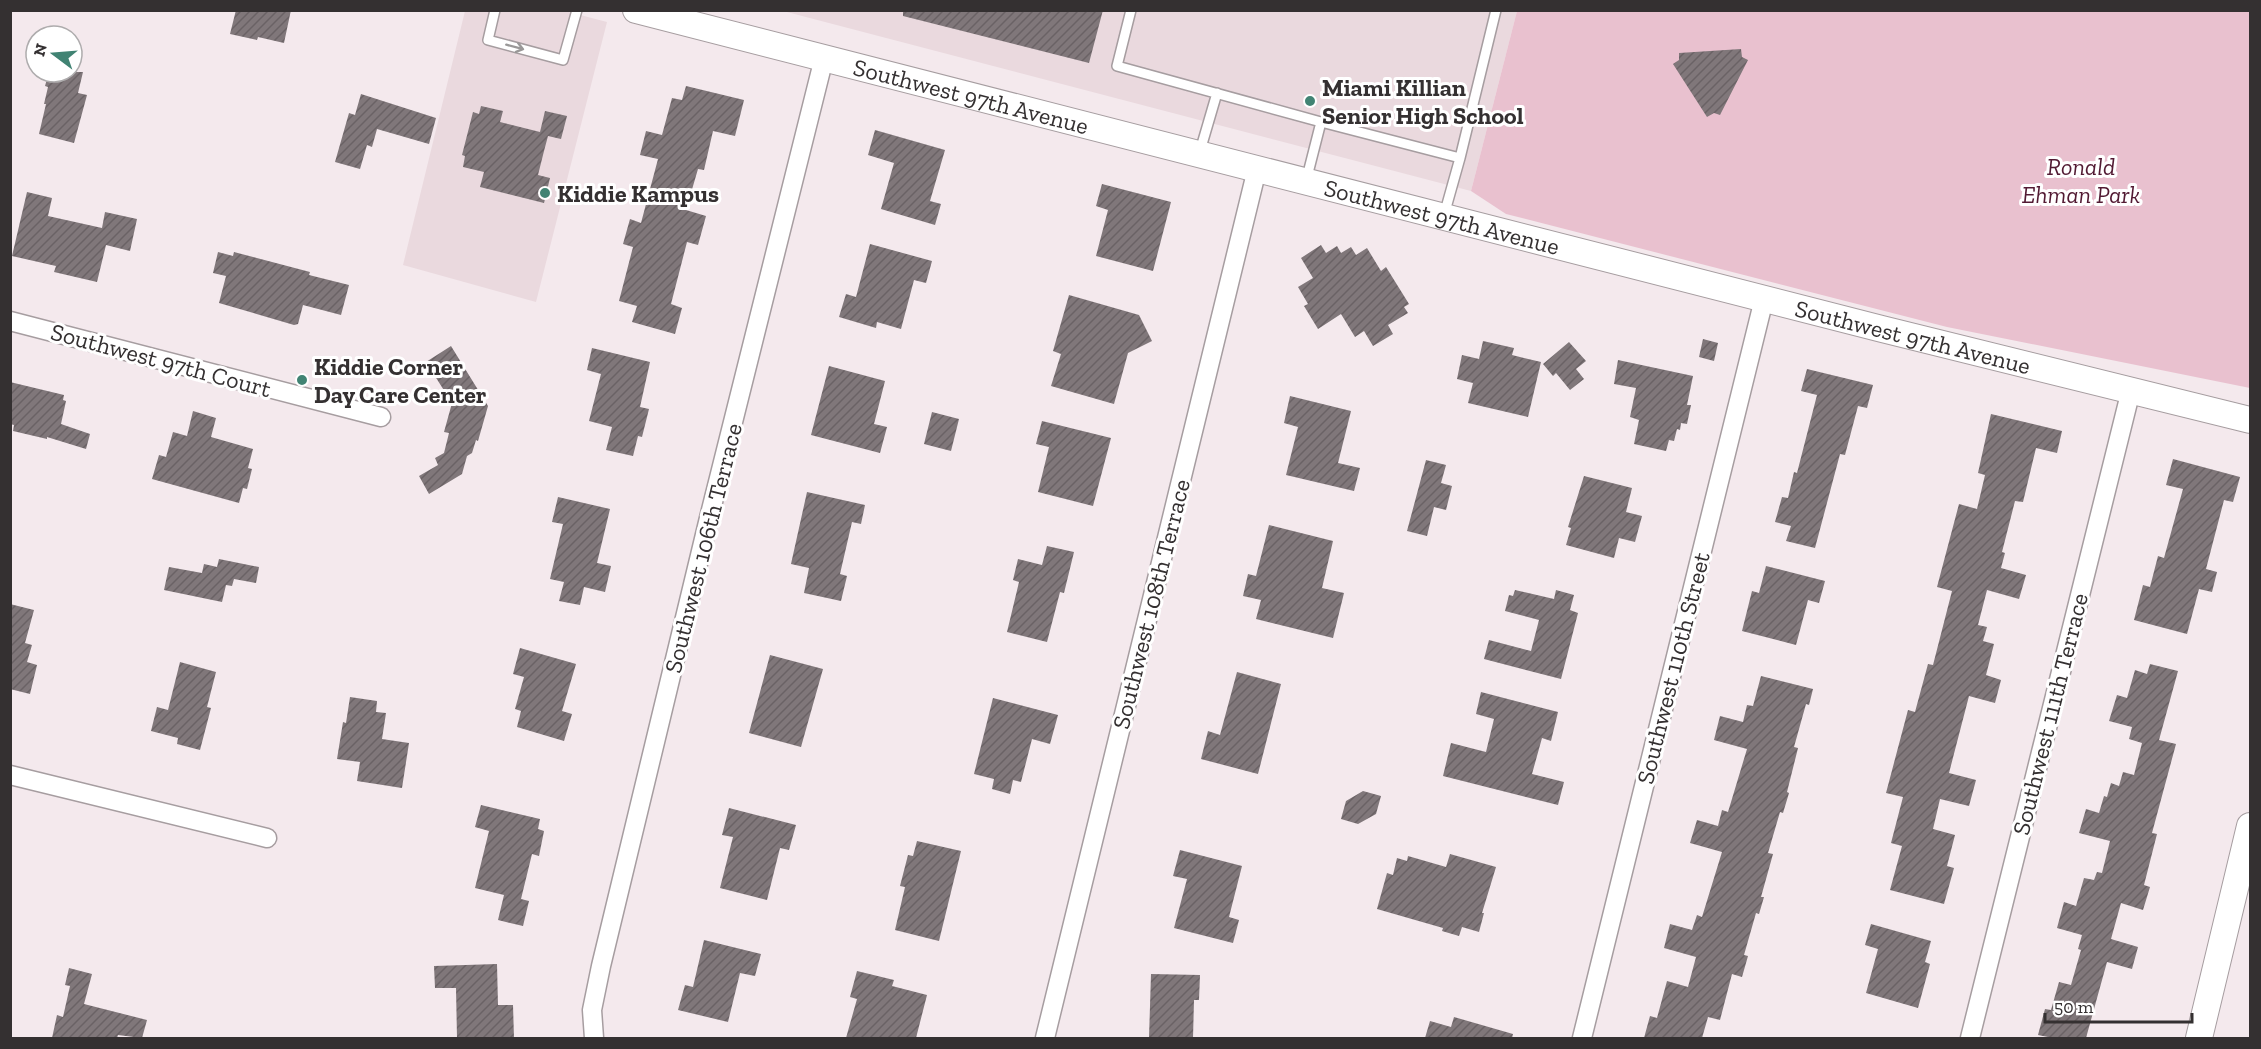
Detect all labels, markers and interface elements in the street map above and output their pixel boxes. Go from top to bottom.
north arrow [24,24,84,84]
text: N [29,42,51,58]
one-way arrow [505,42,524,54]
street label: Southwest 97th Avenue [851,52,1092,140]
place label: Miami Killian Senior High School [1322,73,1524,130]
marker: Miami Killian Senior High School [1303,94,1317,108]
park label: Ronald Ehman Park [2022,152,2141,209]
street label: Southwest 97th Avenue [1321,172,1563,260]
place label: Kiddie Kampus [557,179,719,208]
marker: Kiddie Kampus [538,186,552,200]
street label: Southwest 97th Avenue [1792,293,2034,380]
street label: Southwest 97th Court [48,317,274,403]
place label: Kiddie Corner Day Care Center [314,352,487,409]
marker: Kiddie Corner Day Care Center [295,373,309,387]
street label: Southwest 106th Terrace [658,420,748,676]
street label: Southwest 108th Terrace [1106,476,1196,732]
street label: Southwest 110th Street [1630,549,1716,787]
street label: Southwest 111th Terrace [2006,590,2094,838]
scale bar [2045,986,2192,1024]
text: 50 m [2054,996,2094,1018]

